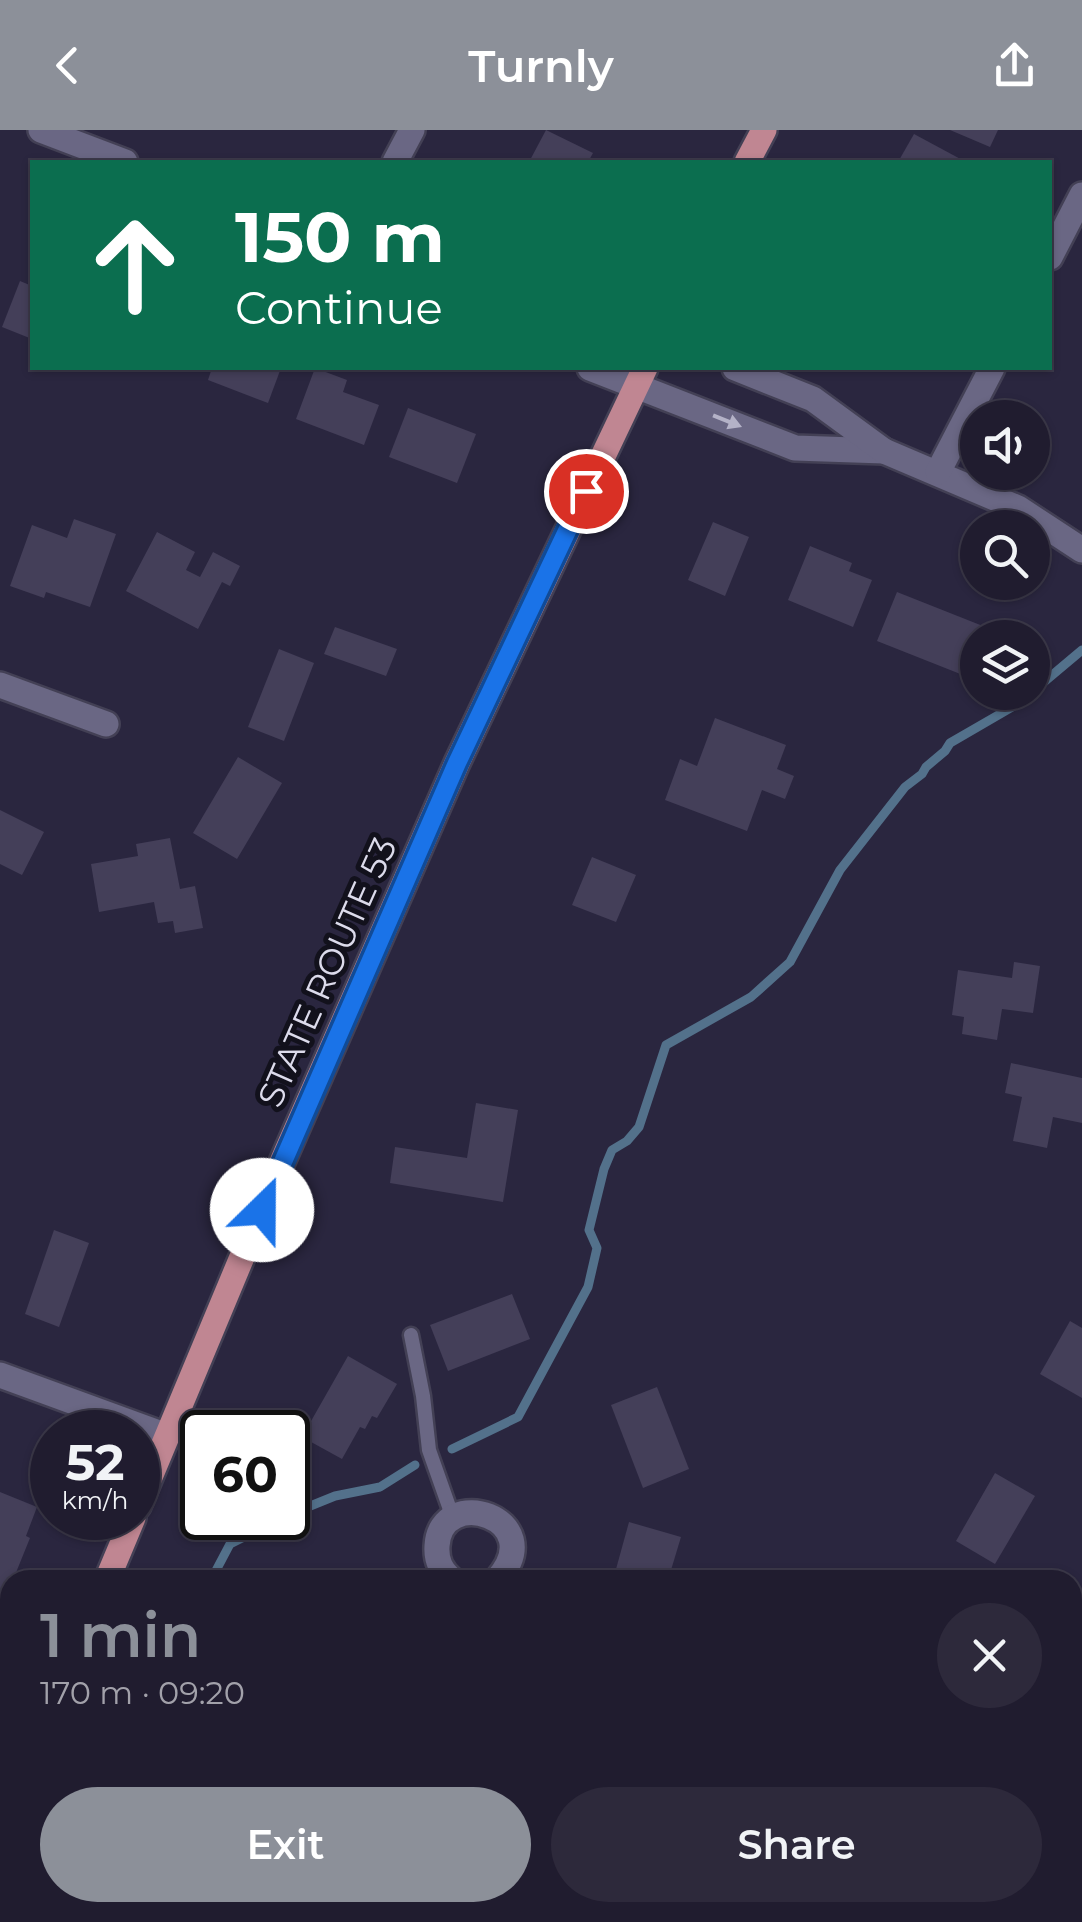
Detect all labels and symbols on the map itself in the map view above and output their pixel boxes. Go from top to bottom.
one-way arrow [712,414,742,430]
pin [544,449,629,534]
street label: STATE ROUTE 53 [248,831,406,1113]
position arrow [210,1158,314,1262]
speed limit sign: 60 [180,1410,310,1540]

